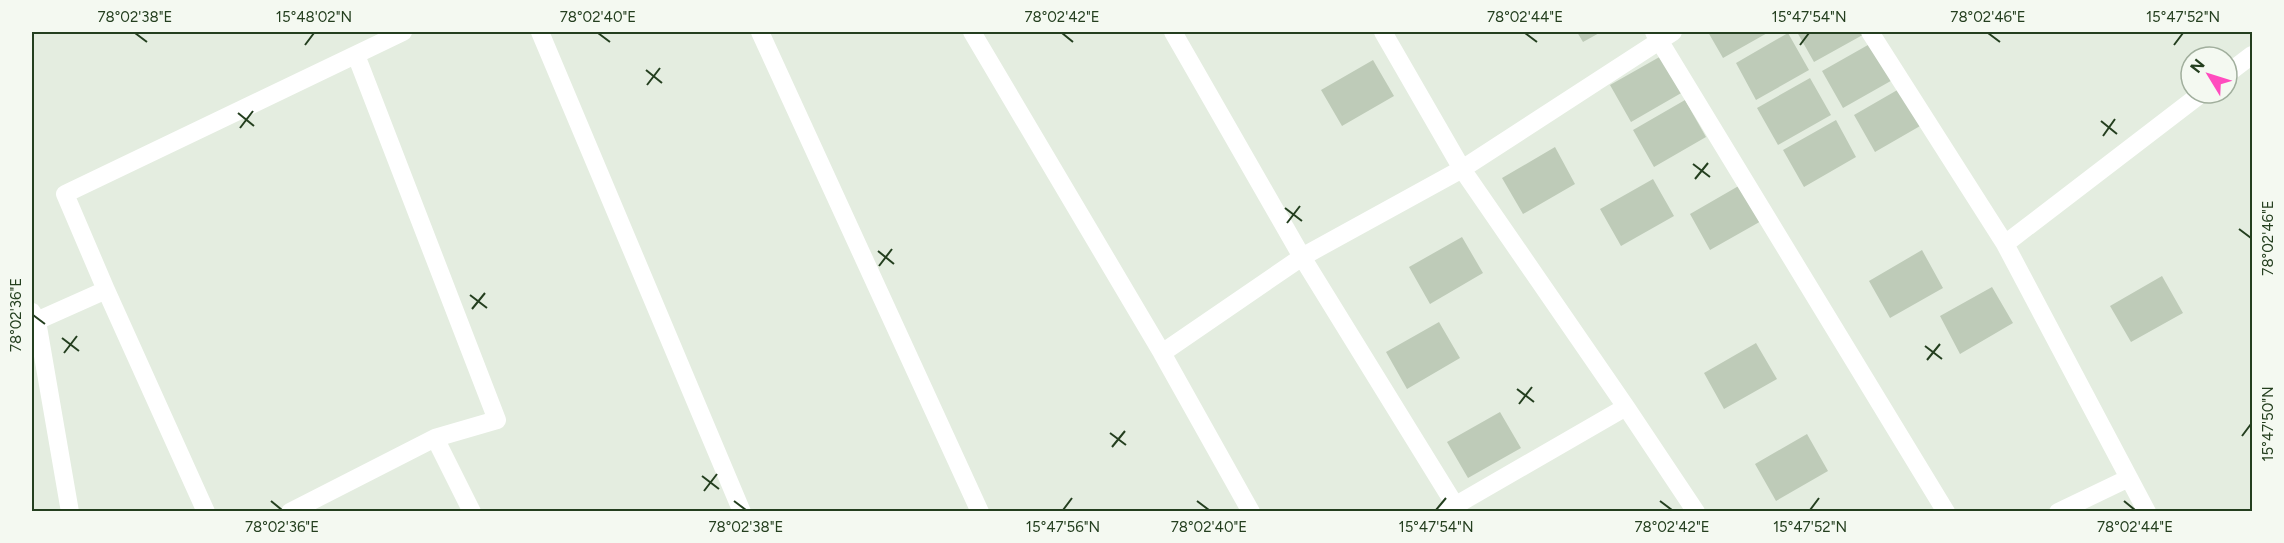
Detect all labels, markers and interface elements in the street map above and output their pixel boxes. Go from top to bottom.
text: 78°02'38"E [98,8,172,26]
text: 15°48'02"N [276,8,352,26]
text: 78°02'40"E [560,8,636,26]
text: 78°02'42"E [1024,8,1100,26]
text: 78°02'44"E [1487,8,1563,26]
text: 15°47'54"N [1771,8,1847,26]
text: 78°02'46"E [1950,8,2026,26]
text: 15°47'52"N [2146,8,2220,26]
north arrow [2179,45,2239,105]
text: N [2186,55,2209,77]
text: 78°02'46"E [2259,200,2277,276]
text: 78°02'36"E [7,278,25,352]
text: 15°47'50"N [2259,386,2277,462]
text: 78°02'36"E [245,518,319,536]
text: 78°02'38"E [709,518,783,536]
text: 15°47'56"N [1026,518,1100,536]
text: 78°02'40"E [1171,518,1247,536]
text: 15°47'54"N [1398,518,1474,536]
text: 78°02'42"E [1634,518,1710,536]
text: 15°47'52"N [1773,518,1847,536]
text: 78°02'44"E [2097,518,2173,536]

